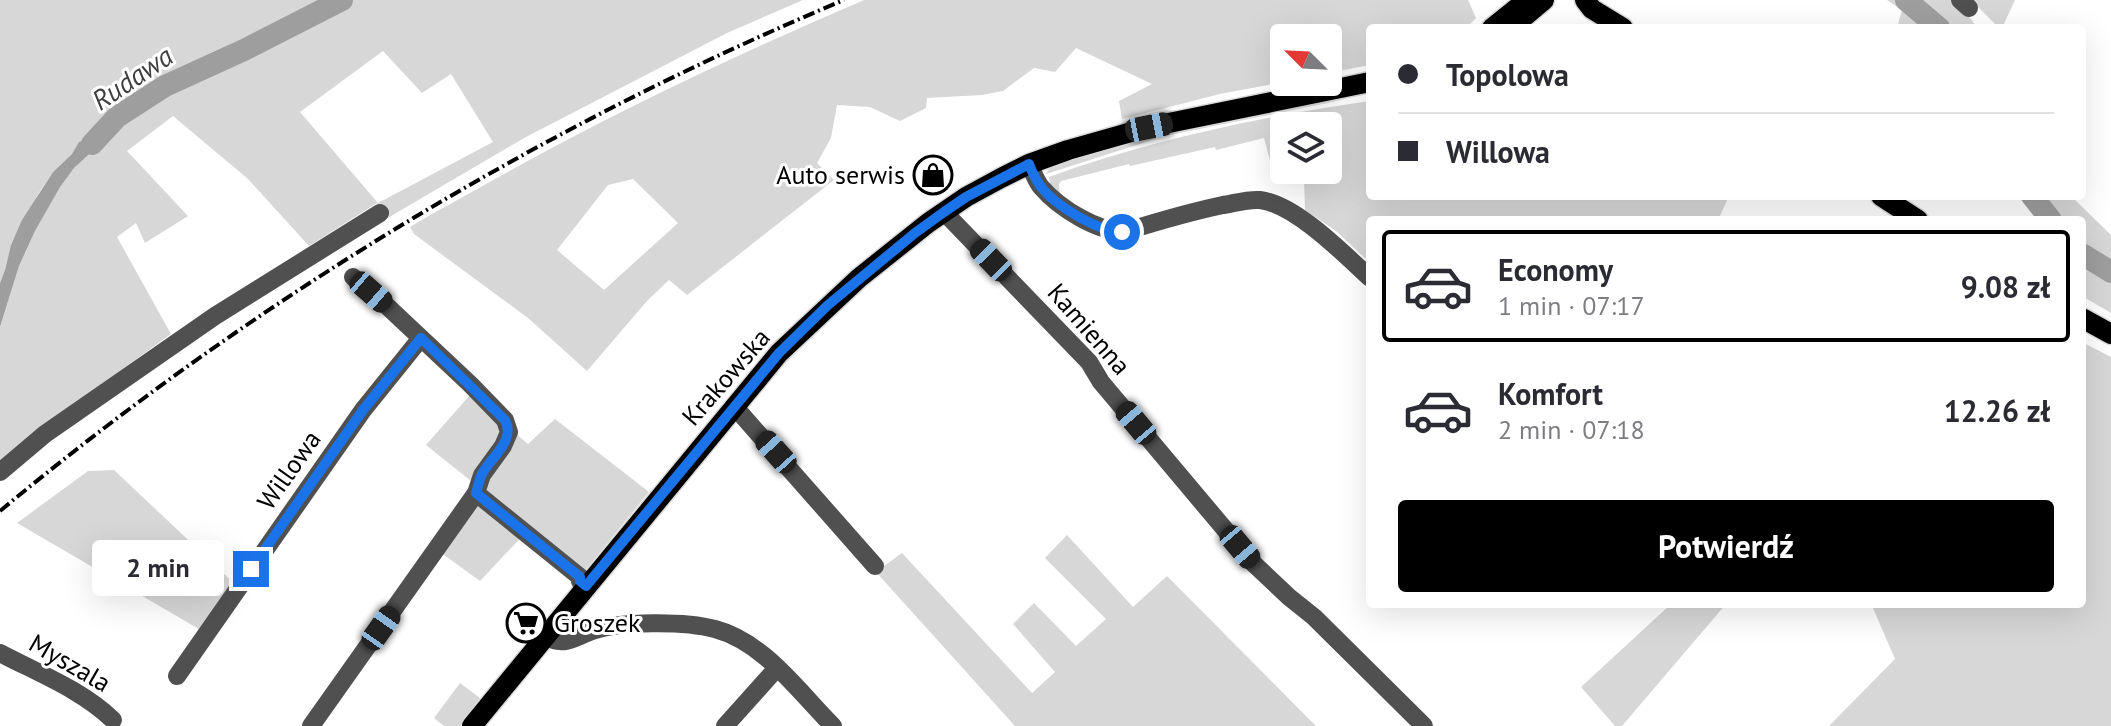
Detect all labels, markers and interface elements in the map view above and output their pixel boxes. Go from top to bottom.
north arrow [1270,24,1342,96]
map controls [1270,24,1342,184]
water label: Rudawa [84,37,180,118]
text: Topolowa [1446,55,1569,94]
car [1123,111,1175,143]
button: layers [1270,112,1342,184]
text: Willowa [1446,132,1550,171]
shop icon: Auto serwis [912,154,954,196]
place label: Auto serwis [776,158,905,191]
route start [1104,214,1140,250]
car [966,234,1016,286]
icon: car [1402,250,1474,322]
text: Economy [1498,250,1613,289]
car [345,267,397,317]
text: 9.08 zł [1961,267,2050,306]
street label: Kamienna [1041,276,1138,381]
text: 1 min · 07:17 [1498,289,1645,322]
street label: Krakowska [674,321,777,432]
icon: car [1402,374,1474,446]
text: Komfort [1498,374,1603,413]
text: 12.26 zł [1944,391,2050,430]
car [1111,397,1161,449]
text: 2 min · 07:18 [1498,413,1645,446]
street label: Willowa [249,424,328,516]
car [751,426,801,478]
button: Potwierdź [1398,500,2054,592]
car [1215,521,1265,573]
callout: 2 min [91,541,223,597]
text: 2 min [126,551,190,584]
route end [233,551,269,587]
car [357,601,405,655]
supermarket icon: Groszek [505,602,547,644]
place label: Groszek [554,606,641,639]
street label: Myszala [24,626,117,699]

